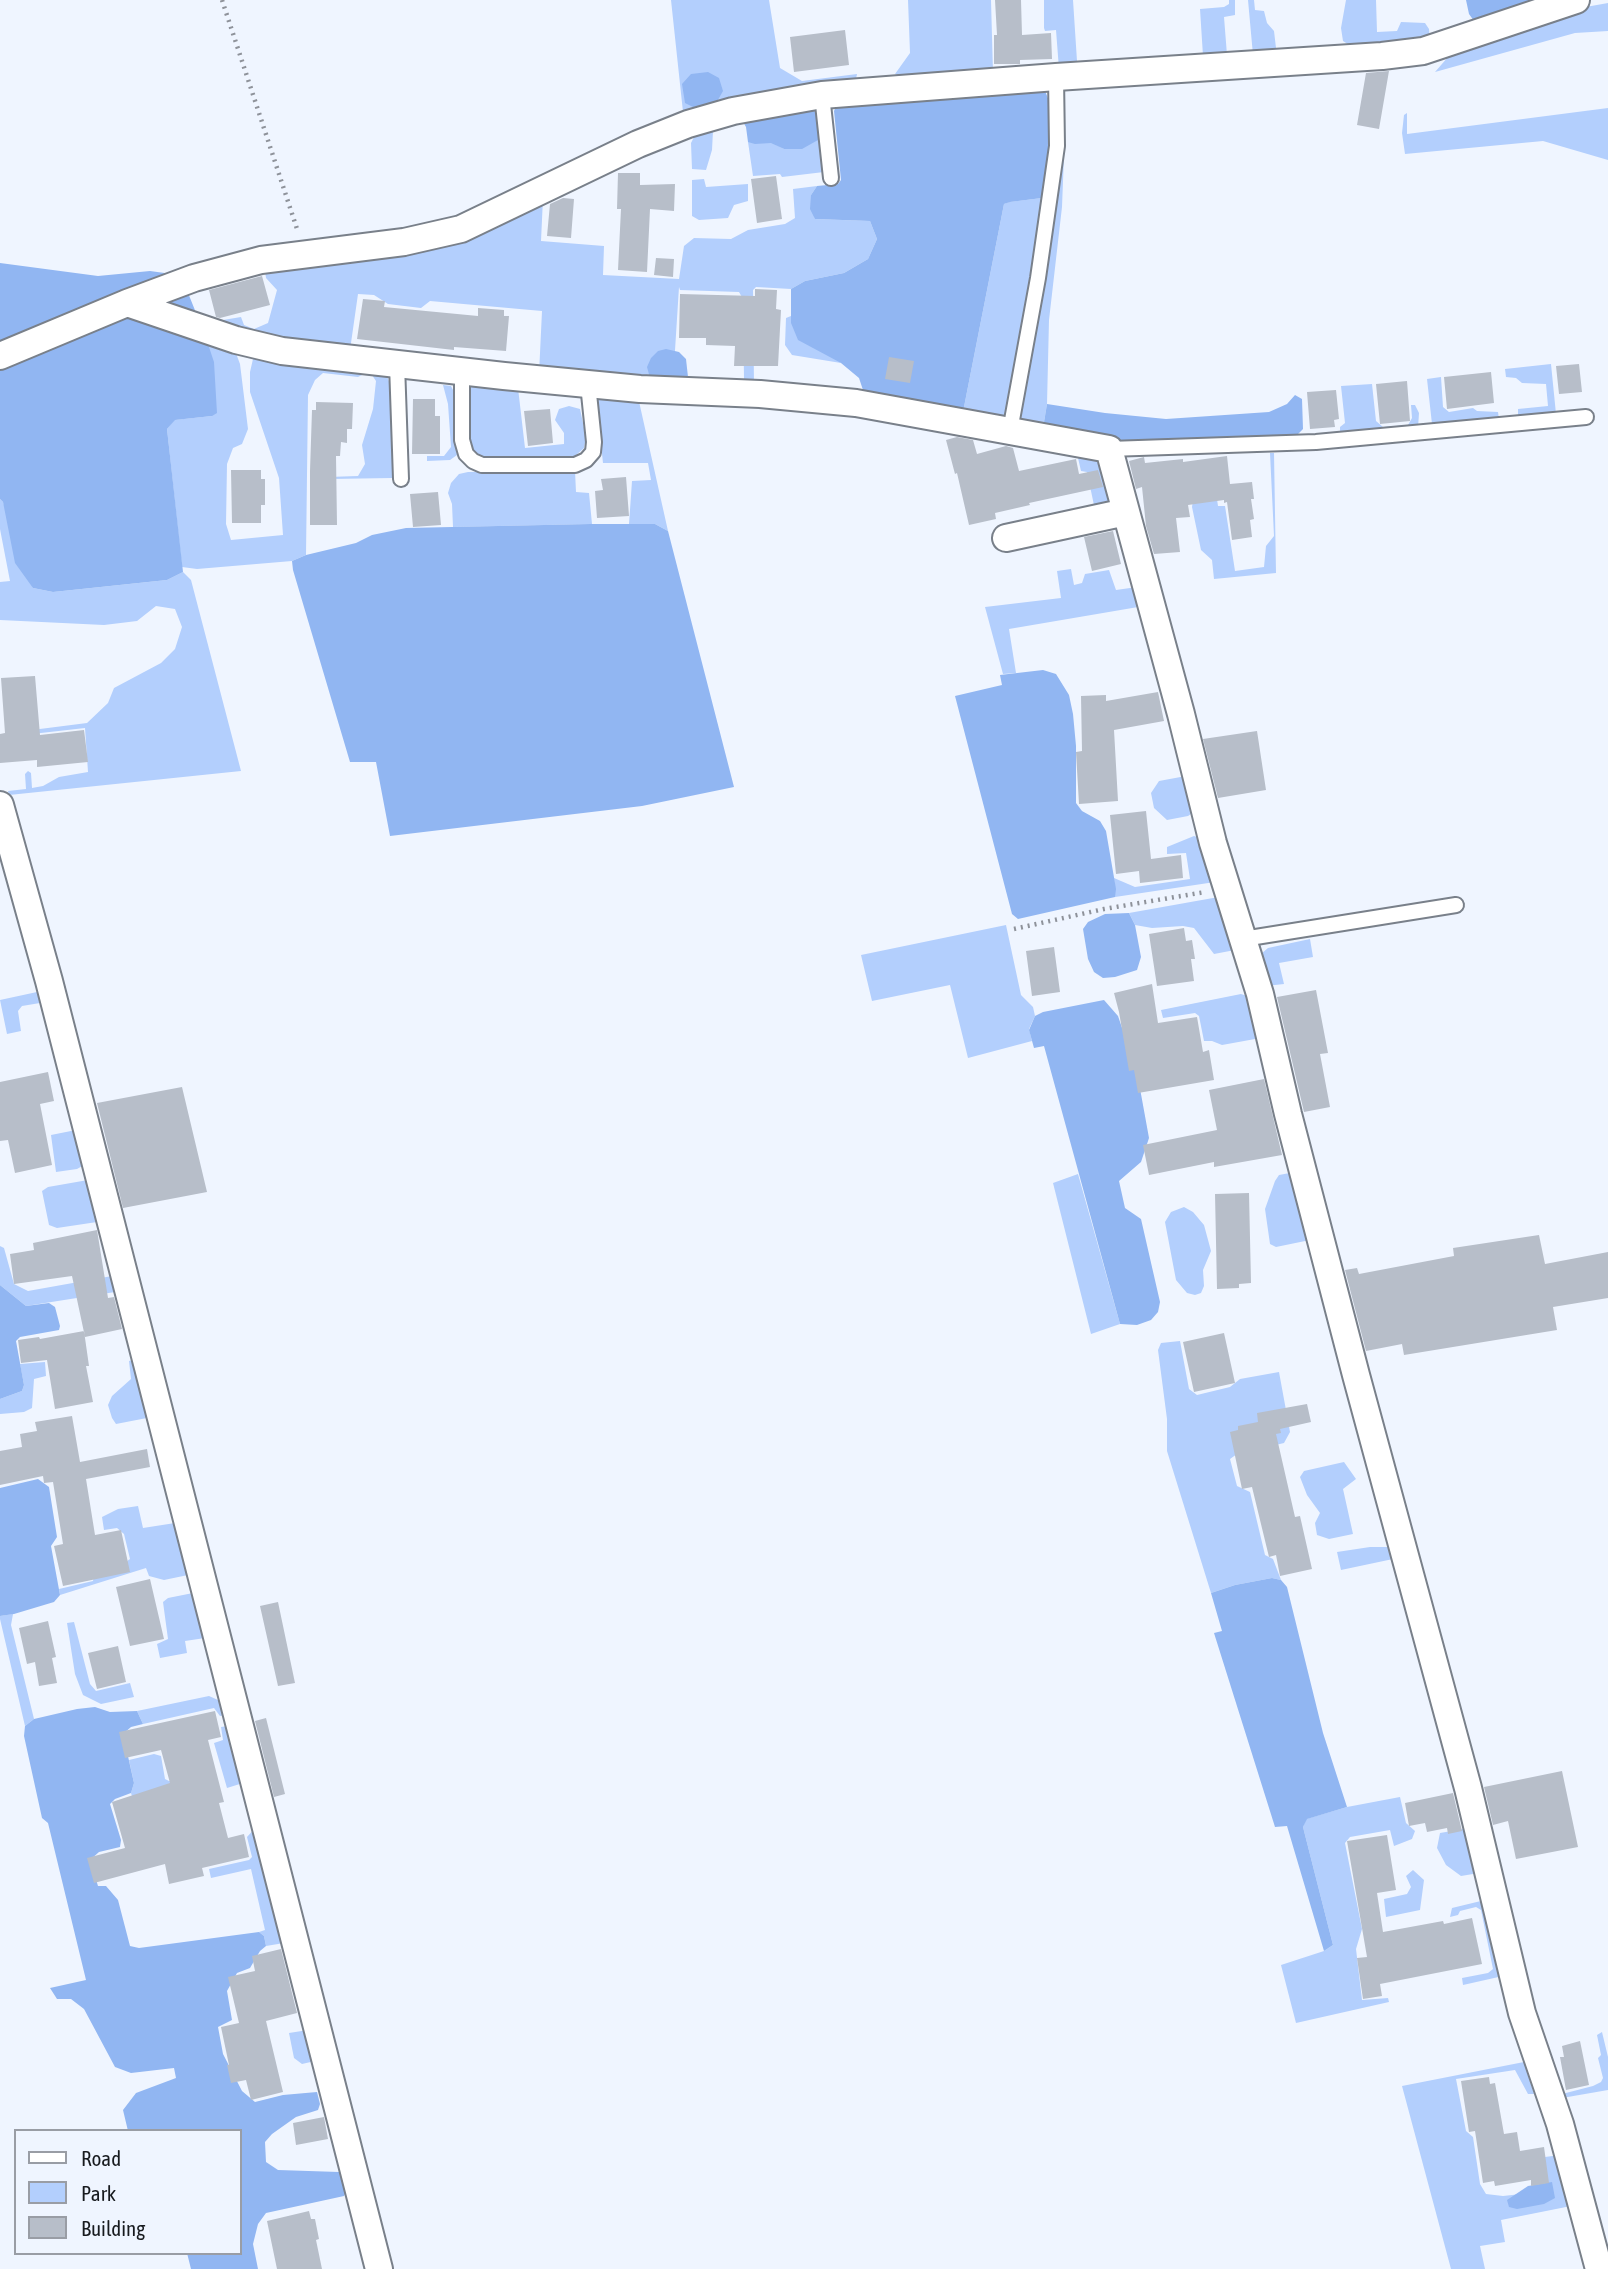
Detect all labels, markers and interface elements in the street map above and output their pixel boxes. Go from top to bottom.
legend [14,2129,242,2255]
text: Road [81,2146,121,2170]
text: Park [81,2181,116,2205]
text: Building [81,2216,145,2240]

